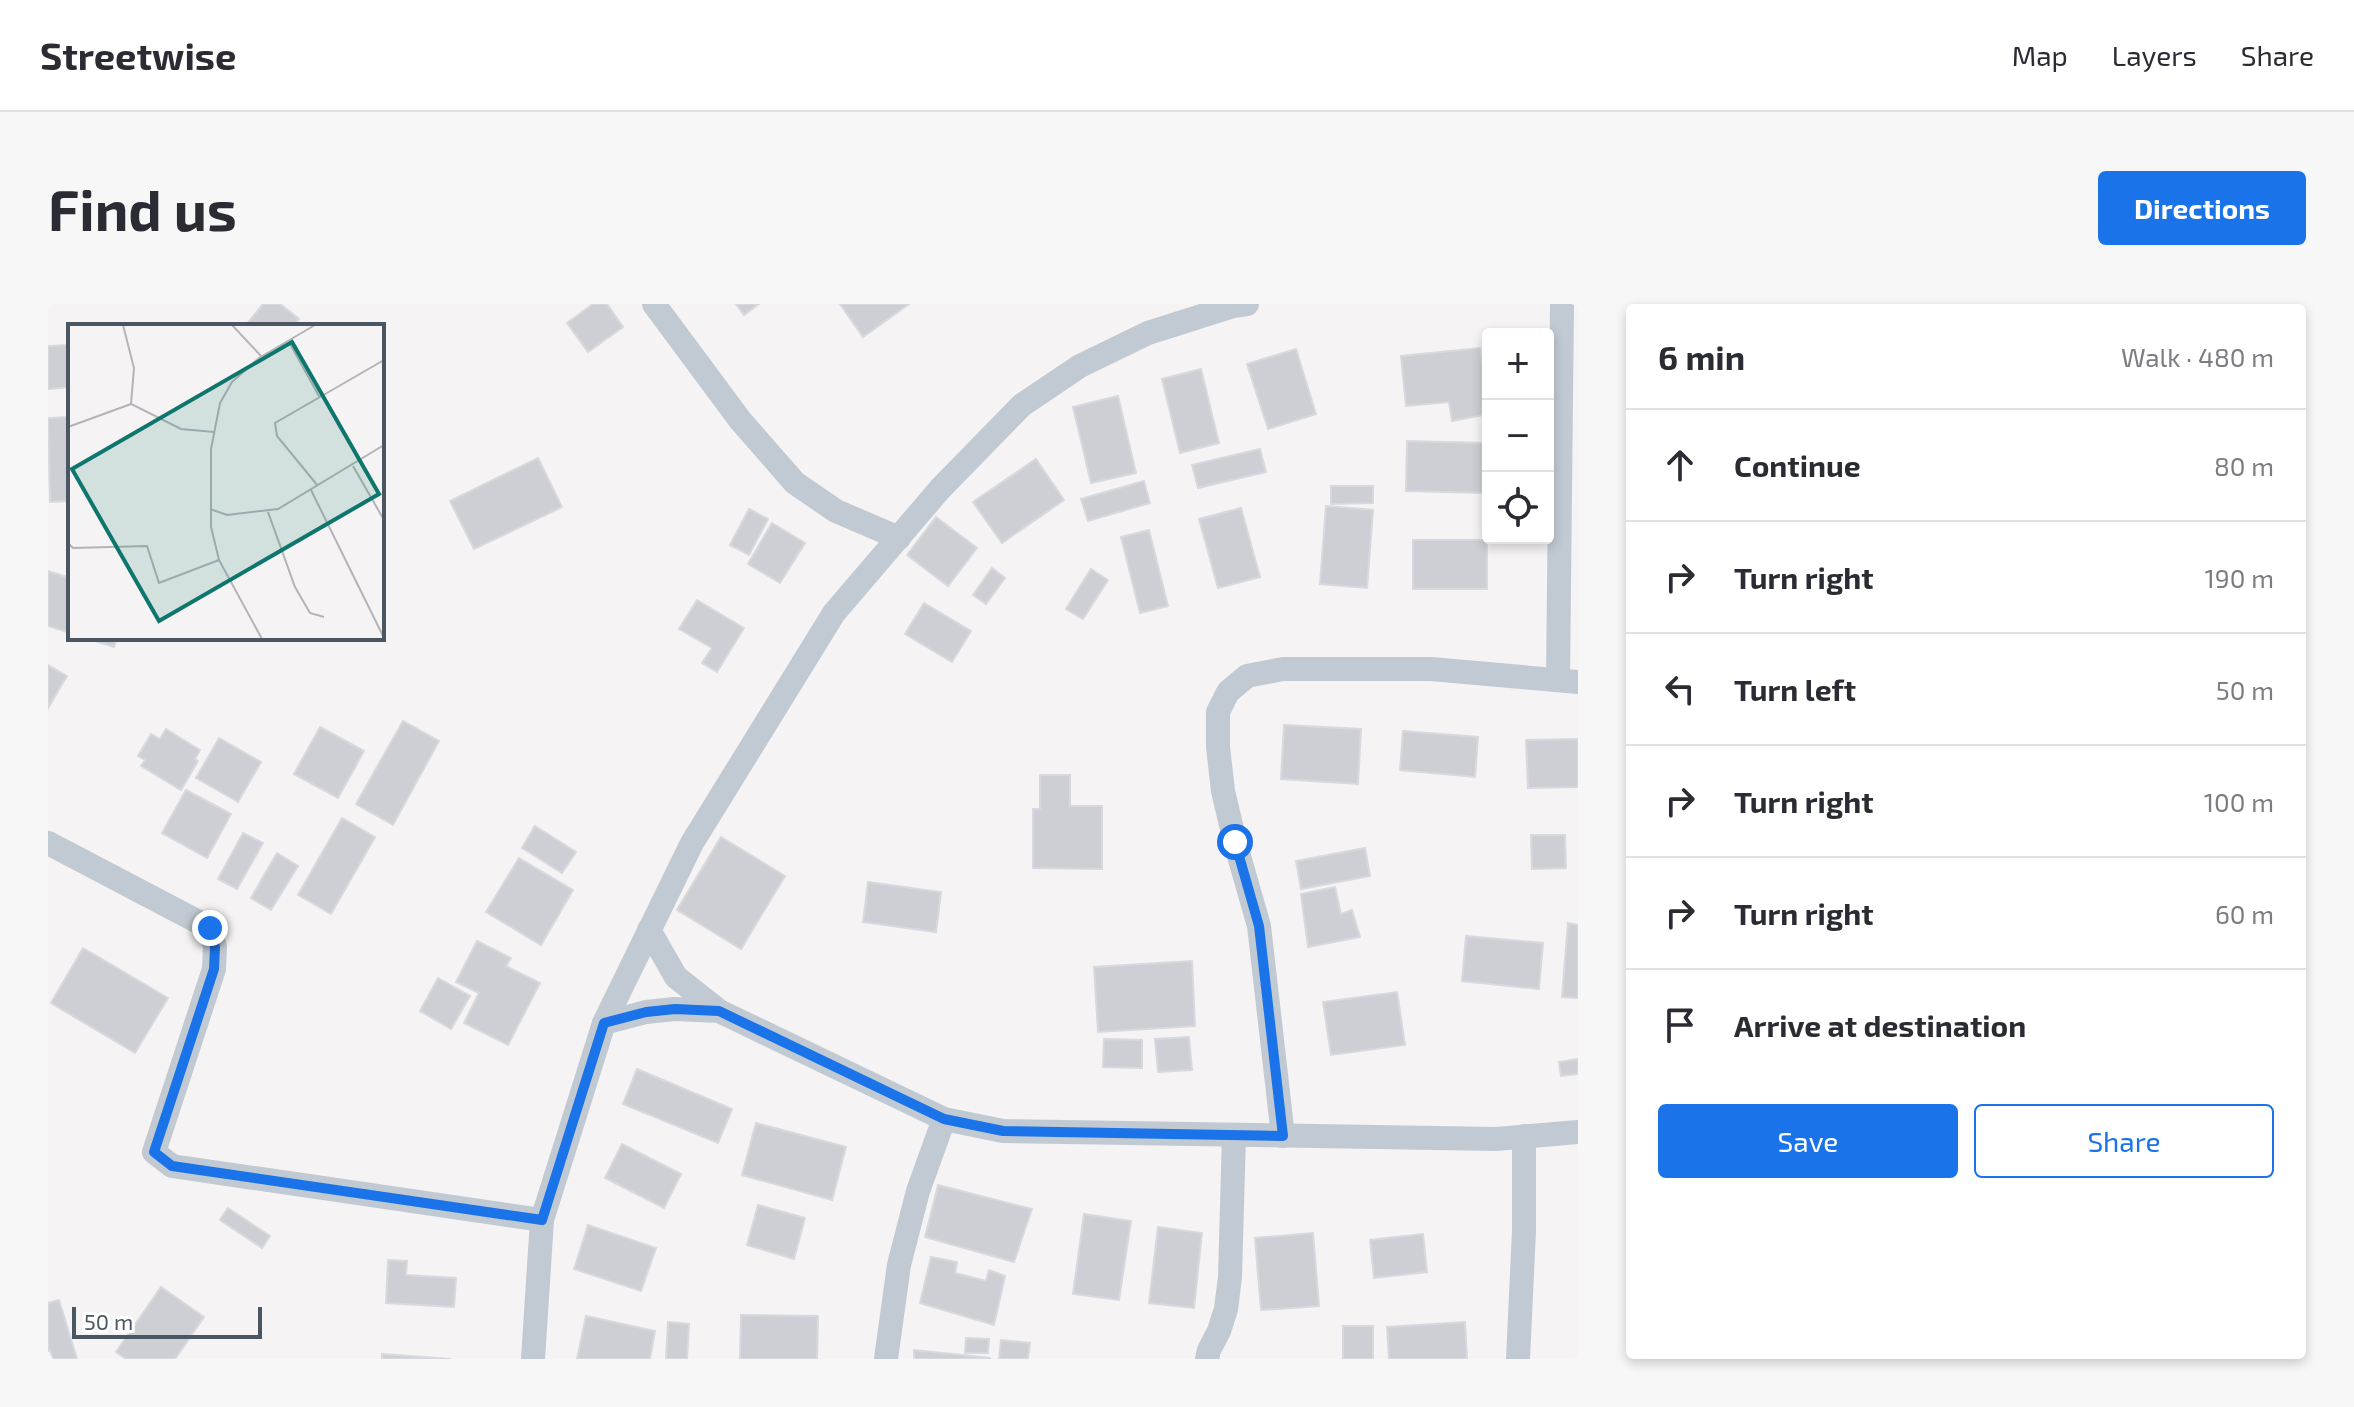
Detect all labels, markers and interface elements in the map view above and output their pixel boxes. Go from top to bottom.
text: Streetwise [40,32,236,78]
text: Map [2012,38,2068,72]
text: Layers [2112,38,2197,72]
text: Share [2241,38,2314,72]
button: Directions [2098,171,2306,245]
text: Find us [48,175,237,242]
inset map [68,324,384,640]
map controls [1482,328,1554,544]
button: + [1482,328,1554,400]
text: 6 min [1658,336,1745,377]
text: Walk · 480 m [2121,341,2274,372]
button: − [1482,400,1554,472]
icon: ahead [1658,443,1702,487]
text: Continue [1734,447,1861,483]
text: 80 m [2214,450,2274,481]
button: locate [1482,472,1554,544]
icon: right [1658,555,1702,599]
text: Turn right [1734,559,1874,595]
text: 190 m [2205,562,2274,593]
icon: left [1658,667,1702,711]
text: Turn left [1734,671,1856,707]
text: 50 m [2216,674,2274,705]
icon: right [1658,779,1702,823]
text: Turn right [1734,783,1874,819]
text: 100 m [2204,786,2274,817]
route start [1217,824,1253,860]
icon: right [1658,891,1702,935]
text: Turn right [1734,895,1874,931]
text: 60 m [2215,898,2274,929]
route end [192,910,228,946]
icon: arrive [1658,1003,1702,1047]
text: Arrive at destination [1734,1007,2026,1043]
button: Save [1658,1104,1958,1178]
button: Share [1974,1104,2274,1178]
scale bar [72,1303,262,1339]
text: 50 m [84,1308,133,1334]

